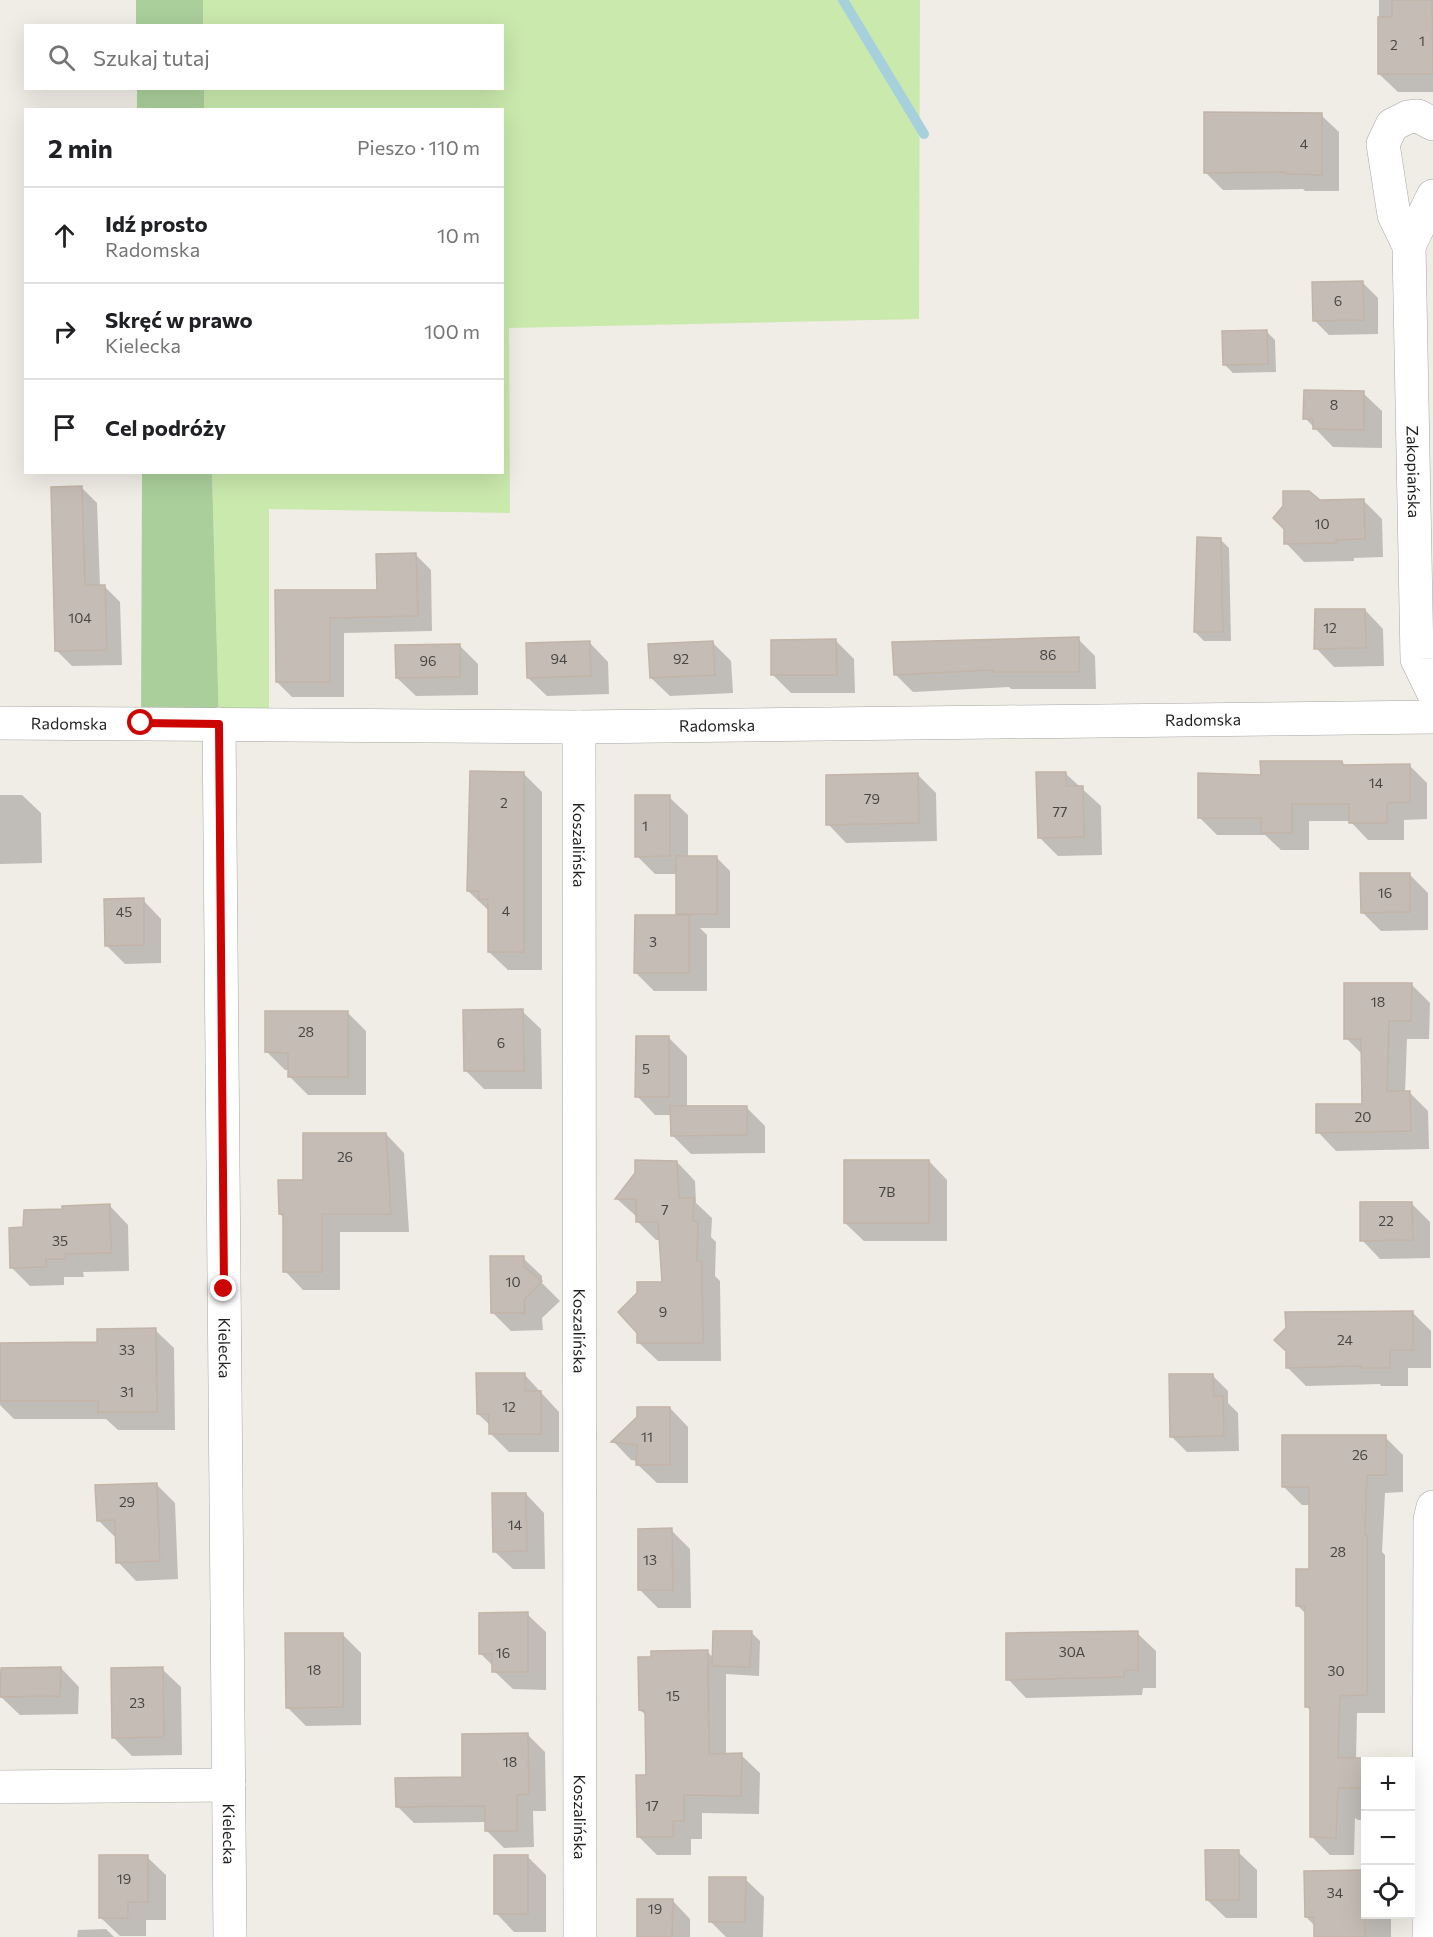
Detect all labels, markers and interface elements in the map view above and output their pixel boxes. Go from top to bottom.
search box [24,24,504,90]
house number: 1 [1419,32,1425,49]
house number: 2 [1390,36,1398,53]
icon: search [45,41,78,74]
text: Szukaj tutaj [93,44,210,71]
text: 2 min [48,132,113,163]
text: Pieszo · 110 m [357,135,480,159]
house number: 4 [1300,135,1309,152]
text: Idź prosto [105,210,208,237]
icon: ahead [48,219,81,252]
text: 10 m [437,223,480,247]
text: Radomska [105,237,200,261]
house number: 6 [1334,292,1342,309]
text: Skręć w prawo [105,306,253,333]
icon: right [48,315,81,348]
text: 100 m [424,319,480,343]
text: Kielecka [105,333,181,357]
house number: 8 [1330,396,1338,413]
icon: arrive [48,411,81,444]
text: Cel podróży [105,414,226,441]
street label: Zakopiańska [1403,425,1424,518]
house number: 10 [1314,515,1330,532]
house number: 104 [68,609,92,626]
house number: 12 [1323,619,1337,636]
house number: 86 [1040,646,1057,663]
house number: 94 [551,650,568,667]
house number: 92 [673,650,689,667]
house number: 96 [420,652,437,669]
route start [127,709,153,735]
street label: Radomska [1165,709,1241,729]
street label: Radomska [31,713,107,733]
street label: Radomska [679,715,755,735]
house number: 14 [1369,774,1384,791]
house number: 79 [864,790,880,807]
house number: 2 [500,794,508,811]
street label: Koszalińska [570,803,589,887]
house number: 77 [1053,803,1067,820]
house number: 1 [642,817,648,834]
house number: 16 [1378,884,1392,901]
house number: 4 [502,902,511,919]
house number: 45 [116,903,132,920]
house number: 3 [649,933,657,950]
house number: 18 [1371,993,1385,1010]
house number: 28 [298,1023,314,1040]
house number: 6 [497,1034,505,1051]
house number: 5 [642,1060,650,1077]
house number: 20 [1355,1108,1371,1125]
house number: 26 [337,1148,353,1165]
house number: 7B [879,1183,895,1200]
house number: 7 [661,1201,669,1218]
house number: 22 [1378,1212,1394,1229]
house number: 35 [52,1232,68,1249]
house number: 10 [505,1273,521,1290]
route end [210,1275,236,1301]
street label: Koszalińska [570,1289,590,1373]
house number: 9 [659,1303,667,1320]
street label: Kielecka [215,1317,235,1378]
house number: 24 [1337,1331,1354,1348]
house number: 33 [119,1341,135,1358]
house number: 31 [120,1383,134,1400]
house number: 12 [502,1398,516,1415]
house number: 11 [641,1428,653,1445]
house number: 26 [1352,1446,1368,1463]
house number: 29 [119,1493,135,1510]
house number: 14 [508,1516,523,1533]
house number: 28 [1330,1543,1346,1560]
house number: 13 [643,1551,657,1568]
house number: 30A [1059,1643,1086,1660]
house number: 16 [496,1644,510,1661]
house number: 18 [307,1661,321,1678]
house number: 30 [1327,1662,1345,1679]
house number: 15 [666,1687,680,1704]
house number: 23 [129,1694,145,1711]
house number: 18 [503,1753,517,1770]
map controls [1361,1757,1415,1919]
button: + [1361,1757,1415,1811]
street label: Koszalińska [571,1775,590,1859]
house number: 17 [645,1797,659,1814]
street label: Kielecka [220,1803,239,1864]
button: − [1361,1811,1415,1865]
button: locate [1361,1865,1415,1919]
house number: 19 [117,1870,131,1887]
house number: 34 [1327,1884,1344,1901]
house number: 19 [648,1900,662,1917]

